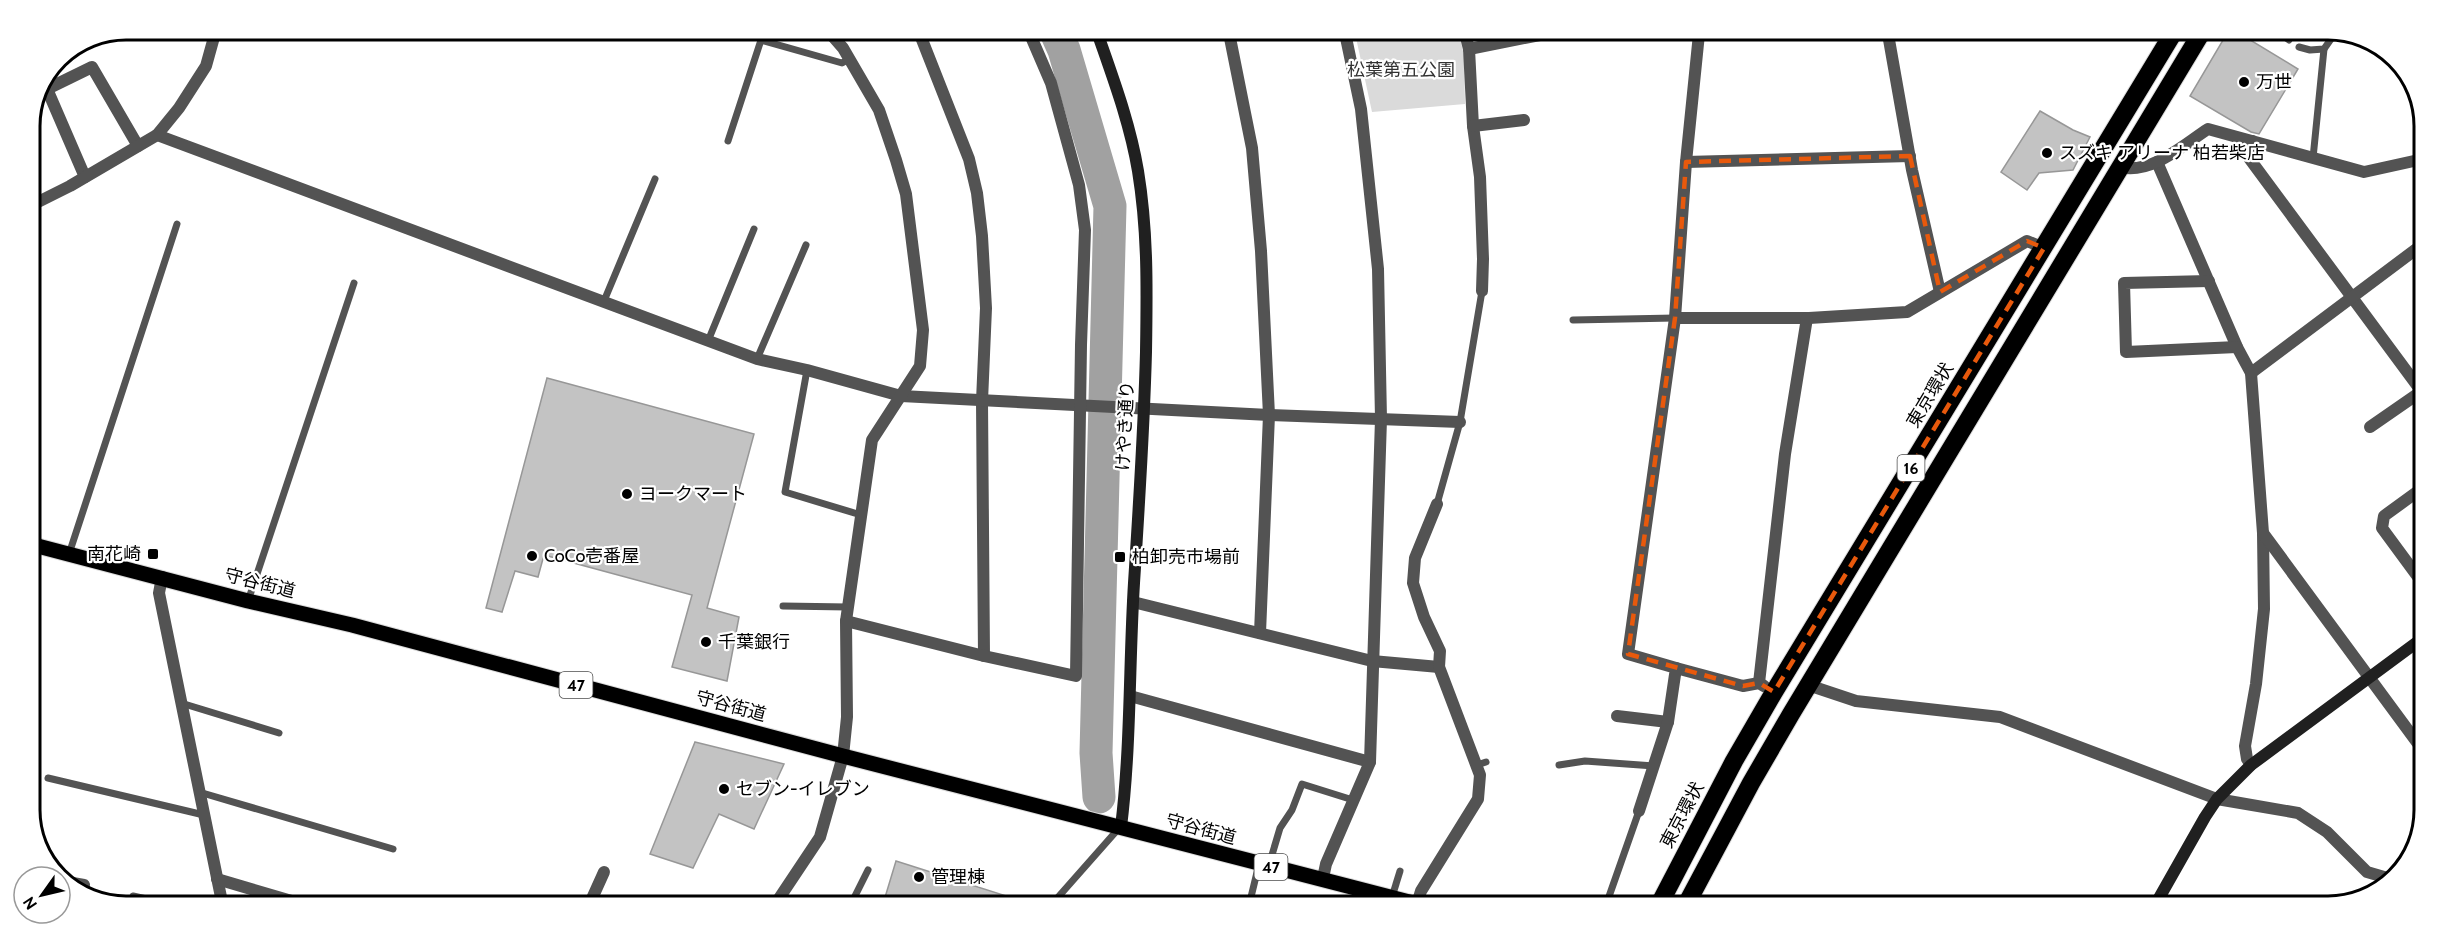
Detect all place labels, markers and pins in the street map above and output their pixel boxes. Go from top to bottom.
place label: 万世 [2256,71,2292,93]
marker: 万世 [2237,75,2251,89]
place label: スズキ アリーナ 柏若柴店 [2059,142,2265,164]
marker: スズキ アリーナ 柏若柴店 [2040,146,2054,160]
place label: ヨークマート [639,483,747,505]
marker: ヨークマート [620,487,634,501]
place label: 南花崎 [87,543,141,565]
place label: CoCo壱番屋 [544,545,639,567]
place label: 柏卸売市場前 [1132,546,1240,568]
marker: 南花崎 [146,547,160,561]
marker: CoCo壱番屋 [525,549,539,563]
marker: 柏卸売市場前 [1113,550,1127,564]
place label: 千葉銀行 [718,631,790,653]
marker: 千葉銀行 [699,635,713,649]
place label: セブン-イレブン [736,778,870,800]
marker: セブン-イレブン [717,782,731,796]
place label: 管理棟 [931,866,985,888]
marker: 管理棟 [912,870,926,884]

